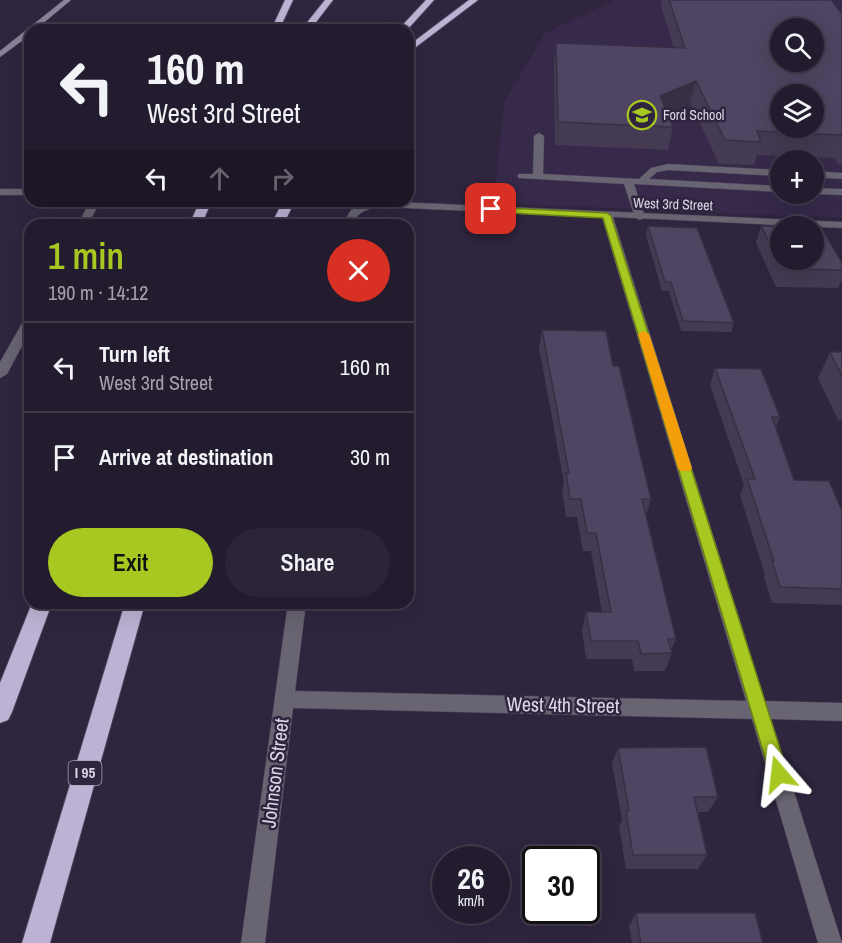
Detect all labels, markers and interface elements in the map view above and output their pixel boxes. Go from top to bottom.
map controls [770,18,824,270]
button: search [770,18,824,72]
text: 160 m [147,41,245,97]
icon: left [48,48,126,126]
button: layers [770,84,824,138]
text: West 3rd Street [147,95,300,131]
school or university icon: Ford School [626,99,658,131]
place label: Ford School [663,106,724,124]
button: + [770,150,824,204]
icon: left [140,162,173,195]
icon: ahead [203,162,236,195]
icon: right [266,162,299,195]
pin [465,183,516,234]
icon: arrive [474,192,507,225]
street label: West 3rd Street [633,194,713,214]
button: − [770,216,824,270]
text: 1 min [48,232,124,280]
button: close [327,239,390,302]
text: 190 m · 14:12 [48,279,148,306]
text: Turn left [99,339,170,369]
icon: left [48,351,81,384]
text: 160 m [340,352,390,382]
text: West 3rd Street [99,369,213,396]
icon: arrive [48,441,81,474]
text: Arrive at destination [99,442,273,472]
text: 30 m [350,442,390,472]
button: Exit [48,528,213,597]
button: Share [225,528,390,597]
street label: West 4th Street [506,690,620,719]
street label: Johnson Street [254,716,295,829]
position arrow [747,742,811,806]
road number: I 95 [68,761,101,785]
speed limit sign: 30 [522,846,600,924]
text: 26 [457,858,485,898]
text: km/h [458,890,484,911]

